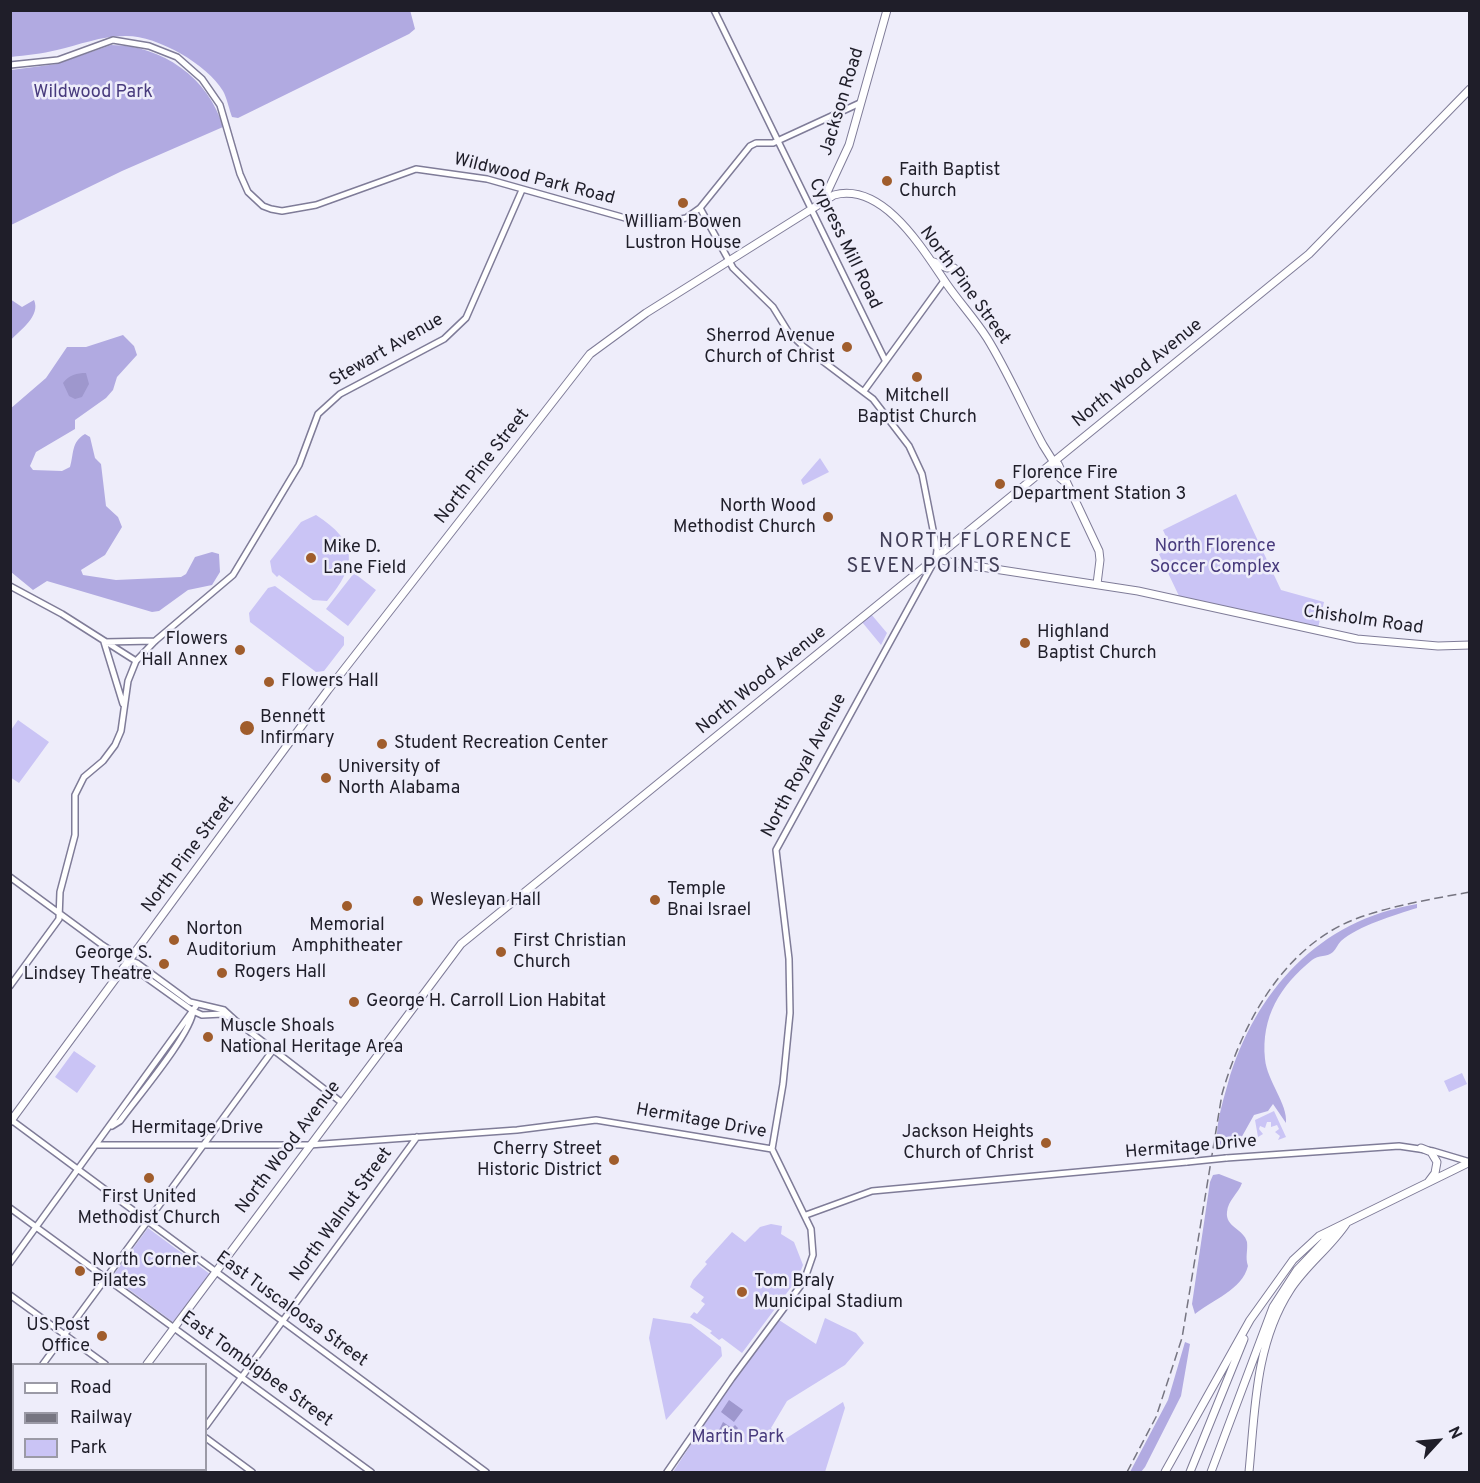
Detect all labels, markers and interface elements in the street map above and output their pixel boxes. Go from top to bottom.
street label: Jackson Road [816,45,870,159]
park label: Wildwood Park [33,82,153,104]
street label: Wildwood Park Road [451,150,617,210]
place label: Faith Baptist Church [899,160,1000,202]
marker: Faith Baptist Church [880,174,894,188]
street label: Cypress Mill Road [803,175,885,313]
marker: William Bowen Lustron House [676,196,690,210]
place label: William Bowen Lustron House [624,212,742,254]
street label: North Pine Street [914,223,1014,349]
street label: Stewart Avenue [326,310,448,392]
street label: North Wood Avenue [1069,315,1207,433]
place label: Sherrod Avenue Church of Christ [704,326,835,368]
marker: Sherrod Avenue Church of Christ [840,340,854,354]
marker: Mitchell Baptist Church [910,370,924,384]
place label: Mitchell Baptist Church [857,386,977,428]
street label: North Pine Street [431,405,535,529]
place label: Florence Fire Department Station 3 [1012,463,1186,506]
marker: Florence Fire Department Station 3 [993,477,1007,491]
place label: North Wood Methodist Church [673,496,816,538]
marker: North Wood Methodist Church [821,510,835,524]
district label: NORTH FLORENCE [879,531,1073,555]
park label: North Florence Soccer Complex [1150,536,1280,578]
place label: Mike D. Lane Field [323,537,406,580]
marker: Mike D. Lane Field [304,551,318,565]
district label: SEVEN POINTS [846,556,1002,580]
street label: Chisholm Road [1302,602,1424,640]
street label: North Wood Avenue [693,622,831,740]
place label: Highland Baptist Church [1037,622,1157,664]
place label: Flowers Hall Annex [141,629,228,672]
marker: Highland Baptist Church [1018,636,1032,650]
marker: Flowers Hall Annex [233,643,247,657]
place label: Flowers Hall [281,671,379,693]
marker: Flowers Hall [262,675,276,689]
street label: North Royal Avenue [758,690,852,842]
place label: Bennett Infirmary [260,707,334,750]
marker: Bennett Infirmary [238,719,256,737]
place label: Student Recreation Center [394,733,608,755]
marker: Student Recreation Center [375,737,389,751]
place label: University of North Alabama [338,757,460,800]
marker: University of North Alabama [319,771,333,785]
street label: North Pine Street [138,792,240,918]
place label: Temple Bnai Israel [667,879,751,922]
place label: Wesleyan Hall [430,890,541,912]
marker: Temple Bnai Israel [648,893,662,907]
marker: Wesleyan Hall [411,894,425,908]
marker: Memorial Amphitheater [340,899,354,913]
place label: Memorial Amphitheater [291,915,403,958]
place label: Norton Auditorium [186,919,276,962]
place label: First Christian Church [513,931,626,974]
marker: Norton Auditorium [167,933,181,947]
place label: George S. Lindsey Theatre [23,943,152,986]
marker: First Christian Church [494,945,508,959]
marker: George S. Lindsey Theatre [157,957,171,971]
place label: Rogers Hall [234,962,326,984]
marker: Rogers Hall [215,966,229,980]
place label: George H. Carroll Lion Habitat [366,991,606,1013]
marker: George H. Carroll Lion Habitat [347,995,361,1009]
place label: Muscle Shoals National Heritage Area [220,1016,403,1058]
marker: Muscle Shoals National Heritage Area [201,1030,215,1044]
street label: North Wood Avenue [232,1077,346,1219]
street label: Hermitage Drive [634,1100,768,1144]
street label: Hermitage Drive [131,1118,263,1140]
place label: Jackson Heights Church of Christ [902,1122,1034,1164]
street label: Hermitage Drive [1124,1131,1258,1165]
marker: Jackson Heights Church of Christ [1039,1136,1053,1150]
place label: Cherry Street Historic District [477,1139,602,1182]
street label: North Walnut Street [286,1144,398,1286]
marker: Cherry Street Historic District [607,1153,621,1167]
marker: First United Methodist Church [142,1171,156,1185]
place label: First United Methodist Church [78,1187,220,1230]
street label: East Tuscaloosa Street [211,1248,371,1372]
place label: North Corner Pilates [92,1250,199,1292]
marker: North Corner Pilates [73,1264,87,1278]
place label: Tom Braly Municipal Stadium [754,1271,903,1314]
marker: Tom Braly Municipal Stadium [735,1285,749,1299]
street label: East Tombigbee Street [176,1308,336,1432]
place label: US Post Office [26,1315,90,1358]
marker: US Post Office [95,1329,109,1343]
legend [12,1363,207,1471]
text: Road [70,1377,112,1400]
text: Railway [70,1407,132,1430]
north arrow [1408,1411,1468,1471]
text: N [1443,1424,1466,1443]
park label: Martin Park [691,1427,785,1449]
text: Park [70,1437,107,1460]

